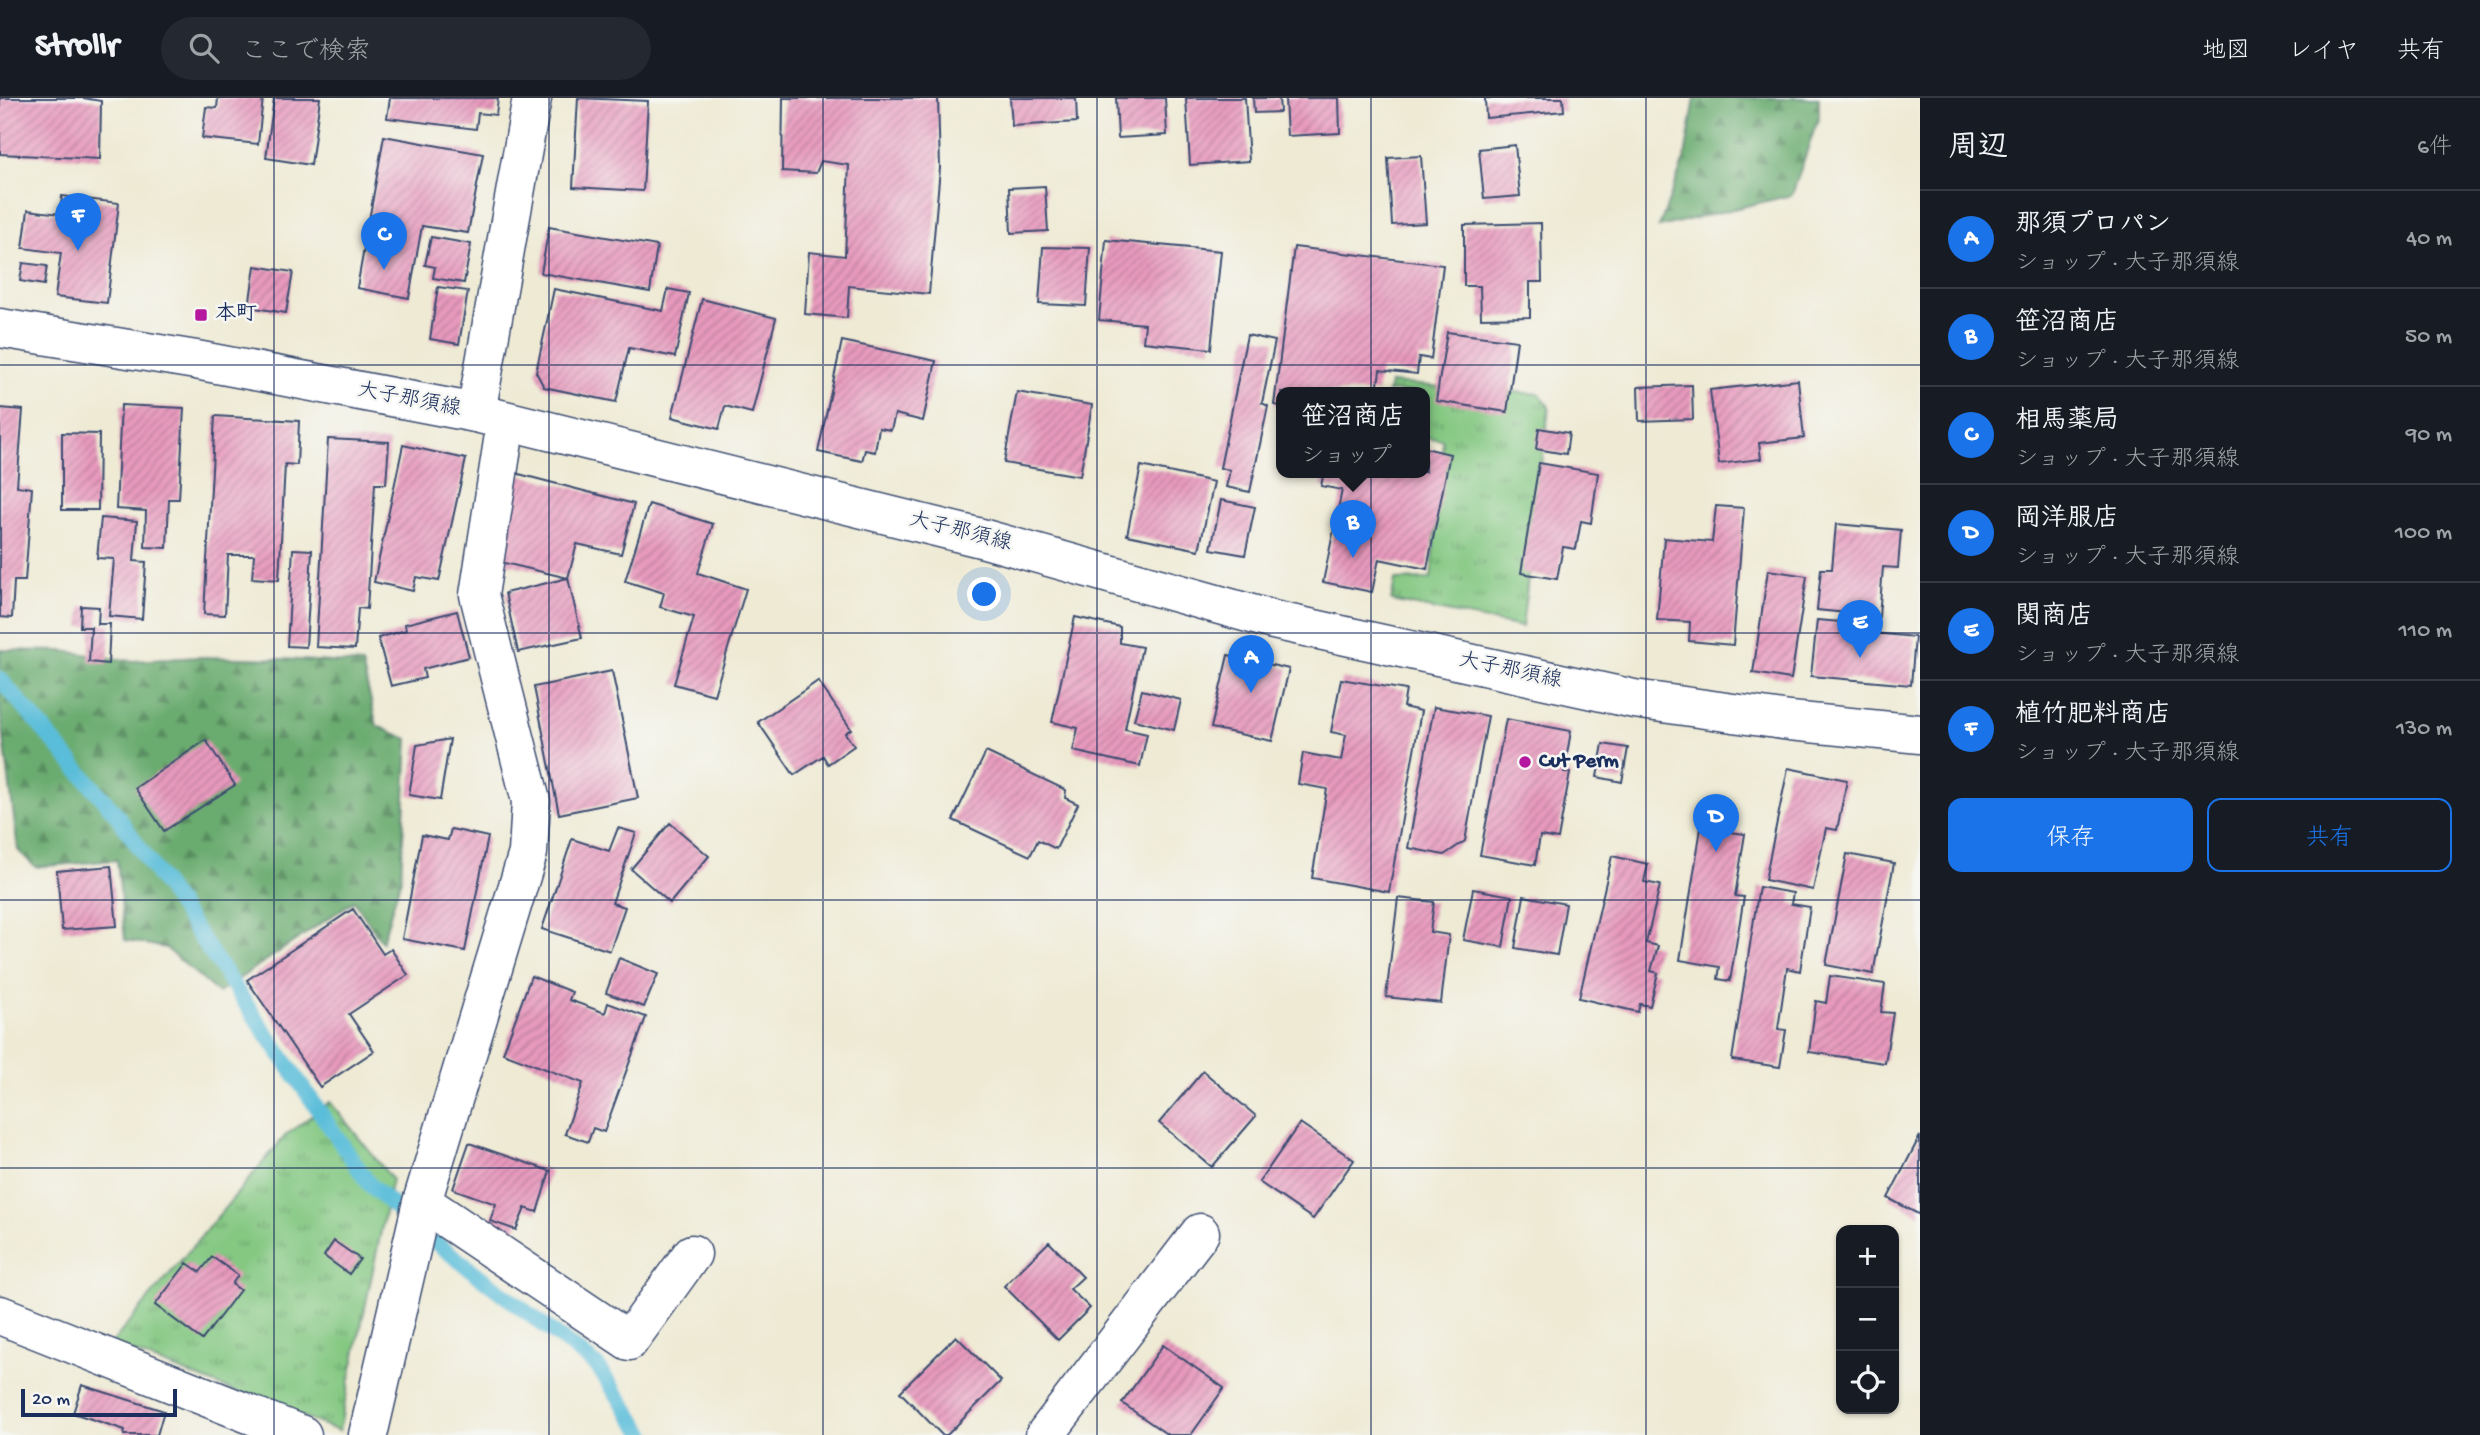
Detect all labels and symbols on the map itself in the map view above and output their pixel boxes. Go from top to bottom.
pin: F [55,193,101,251]
pin: C [361,212,407,270]
place label: 本町 [215,301,257,328]
marker: 本町 [193,307,209,323]
street label: 大子那須線 [355,378,463,423]
pin: B [1330,500,1376,558]
street label: 大子那須線 [906,507,1014,558]
your location [967,577,1001,611]
pin: E [1837,600,1883,658]
pin: A [1228,635,1274,693]
street label: 大子那須線 [1456,648,1564,695]
place label: Cut Perm [1538,750,1619,775]
marker: Cut Perm [1517,754,1533,770]
pin: D [1693,794,1739,852]
scale bar [21,1386,177,1418]

